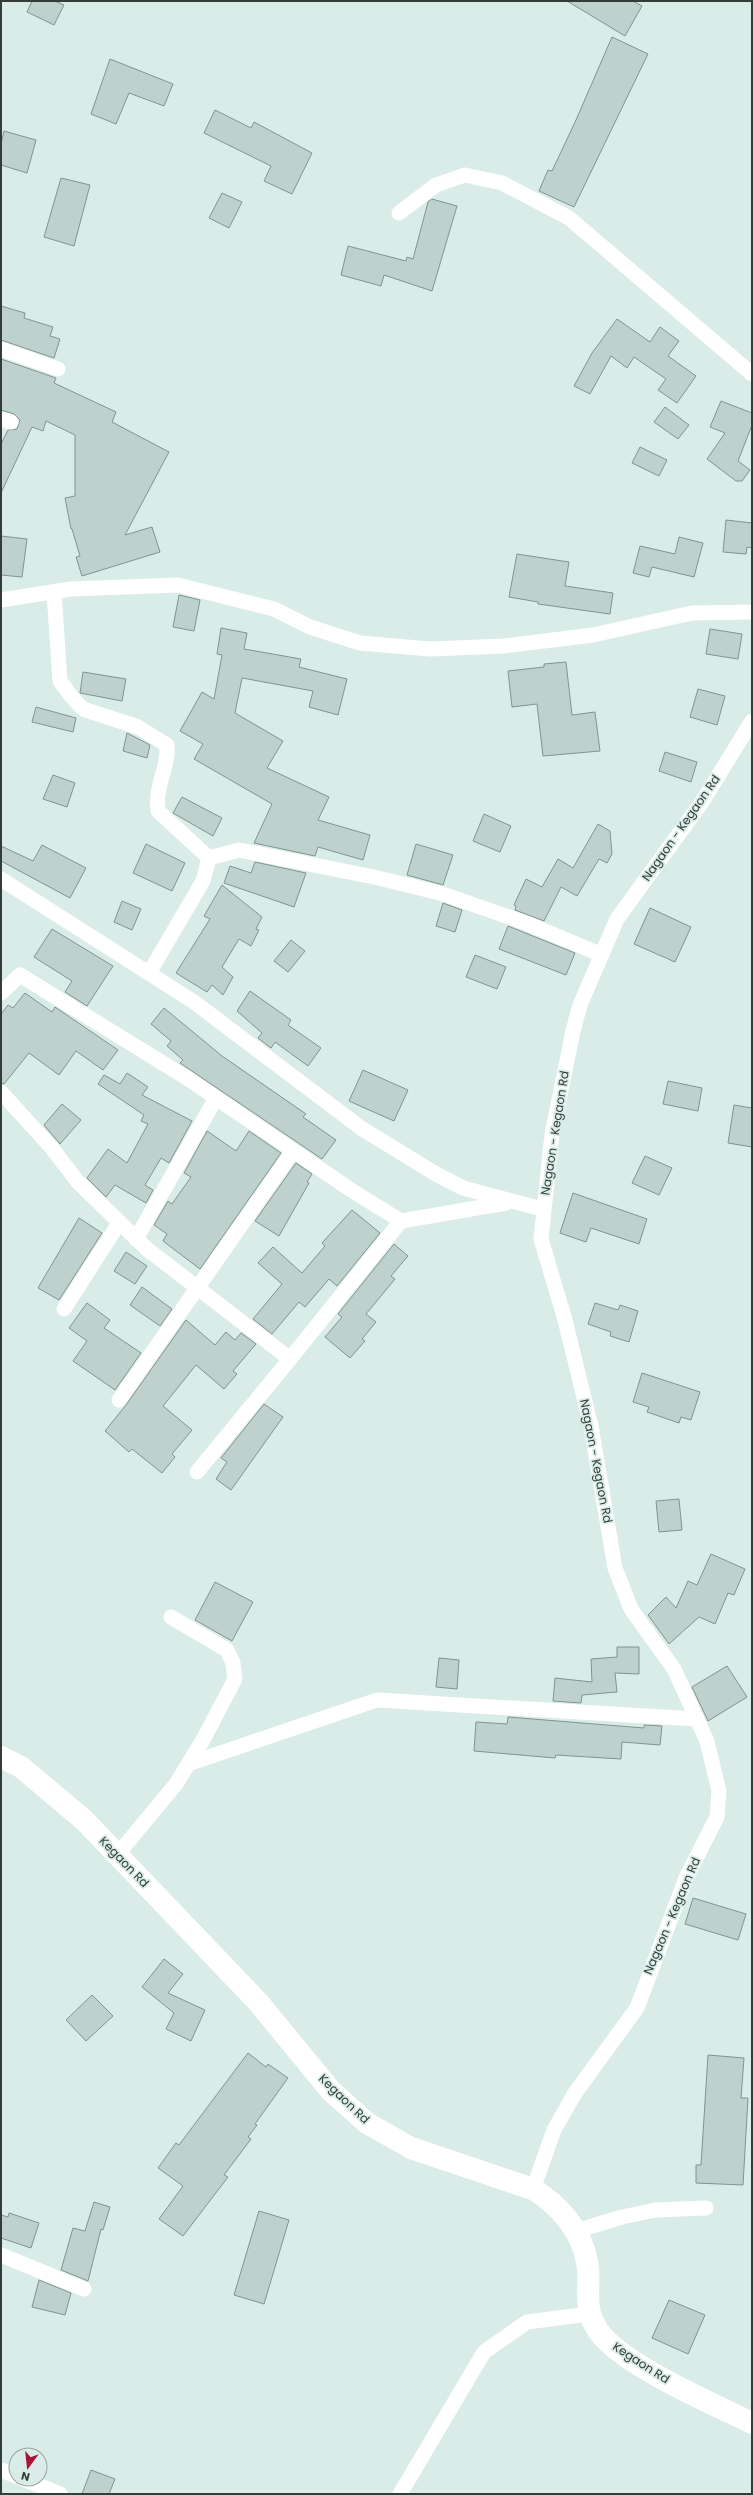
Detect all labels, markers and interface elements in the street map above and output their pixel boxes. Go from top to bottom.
street label: Nagaon - Kegaon Rd [637,771,724,884]
street label: Nagaon - Kegaon Rd [536,1069,573,1196]
street label: Nagaon - Kegaon Rd [576,1397,617,1524]
street label: Kegaon Rd [96,1832,153,1891]
street label: Nagaon - Kegaon Rd [639,1854,704,1977]
street label: Kegaon Rd [315,2070,374,2127]
street label: Kegaon Rd [609,2338,673,2387]
north arrow [8,2447,48,2487]
text: N [19,2468,31,2485]

